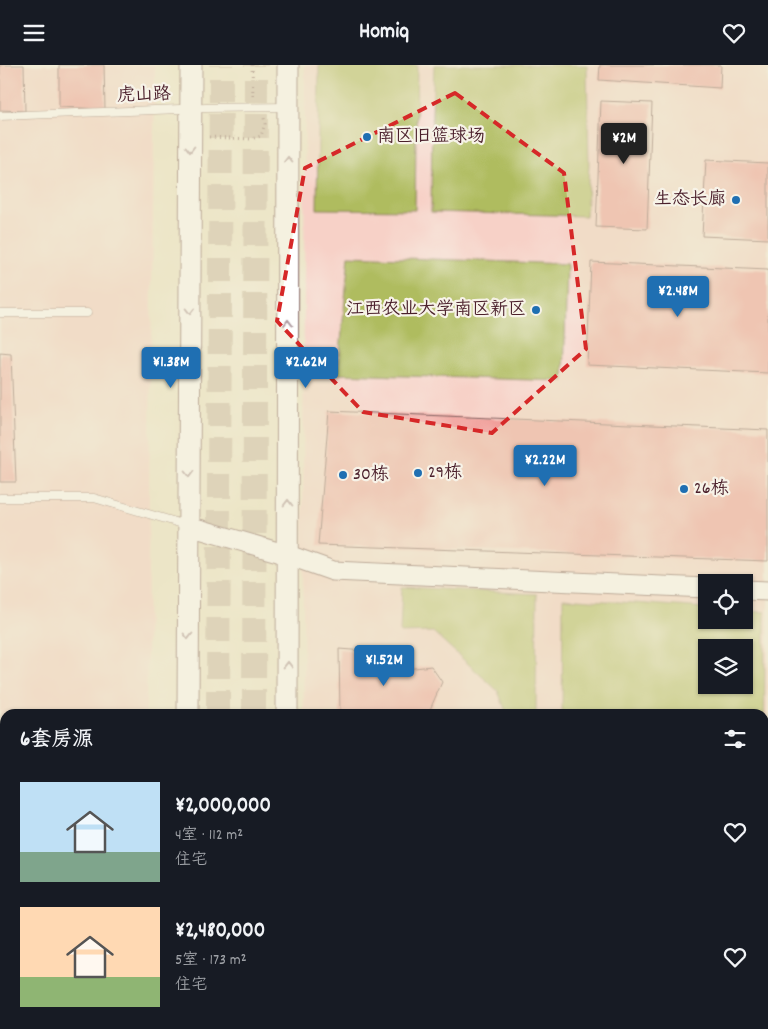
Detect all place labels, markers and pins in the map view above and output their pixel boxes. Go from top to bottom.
pin: ¥2M [600,123,648,165]
place label: 南区旧篮球场 [377,125,485,150]
marker: 南区旧篮球场 [361,131,373,143]
place label: 生态长廊 [654,188,726,213]
marker: 生态长廊 [730,194,742,206]
pin: ¥2.48M [637,275,719,318]
place label: 江西农业大学南区新区 [346,298,526,323]
marker: 江西农业大学南区新区 [530,304,542,316]
pin: ¥1.38M [130,347,212,389]
pin: ¥2.62M [265,347,347,389]
pin: ¥2.22M [504,445,586,487]
place label: 29栋 [428,461,462,486]
place label: 30栋 [353,463,389,488]
marker: 29栋 [412,467,424,479]
marker: 30栋 [337,469,349,481]
place label: 26栋 [694,477,729,502]
marker: 26栋 [678,483,690,495]
pin: ¥1.52M [343,645,425,687]

